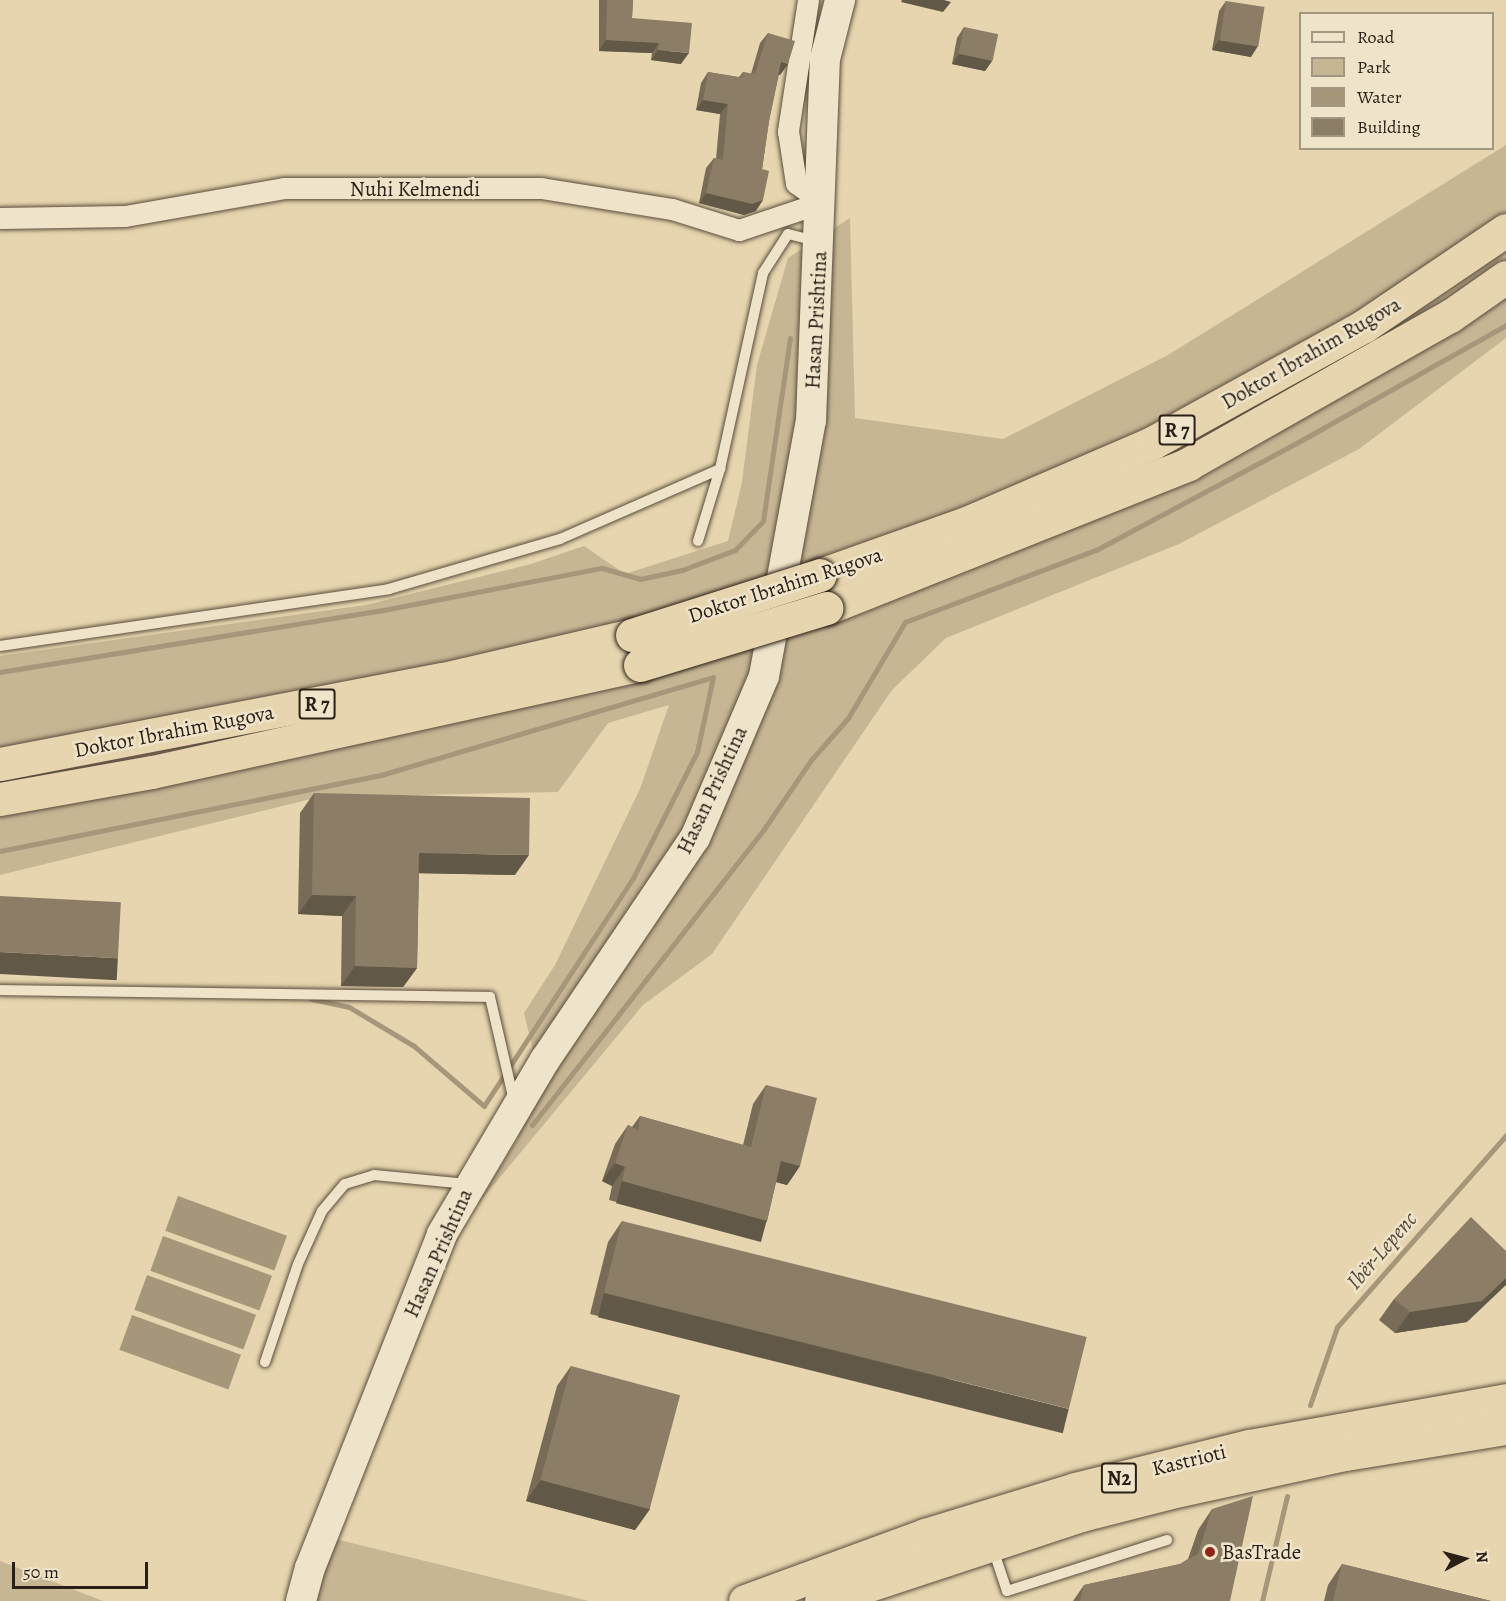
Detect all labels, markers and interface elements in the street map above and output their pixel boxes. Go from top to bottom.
legend [1299,12,1494,150]
text: Road [1357,25,1394,49]
text: Park [1357,55,1391,79]
text: Water [1357,85,1402,109]
text: Building [1357,115,1421,139]
street label: Nuhi Kelmendi [350,176,480,202]
street label: Hasan Prishtina [800,250,832,390]
street label: Doktor Ibrahim Rugova [1217,291,1405,415]
road number: R 7 [1158,413,1196,447]
street label: Doktor Ibrahim Rugova [685,542,885,628]
road number: R 7 [298,687,336,721]
street label: Doktor Ibrahim Rugova [72,699,276,763]
street label: Hasan Prishtina [671,722,753,858]
street label: Hasan Prishtina [398,1185,478,1321]
water label: Ibër-Lepenc [1341,1207,1423,1295]
street label: Kastrioti [1149,1439,1229,1481]
road number: N2 [1100,1461,1138,1495]
north arrow [1434,1529,1494,1589]
place label: BasTrade [1222,1539,1301,1565]
marker: BasTrade [1203,1545,1217,1559]
scale bar [15,1550,152,1588]
text: N [1470,1550,1493,1564]
text: 50 m [23,1560,59,1584]

